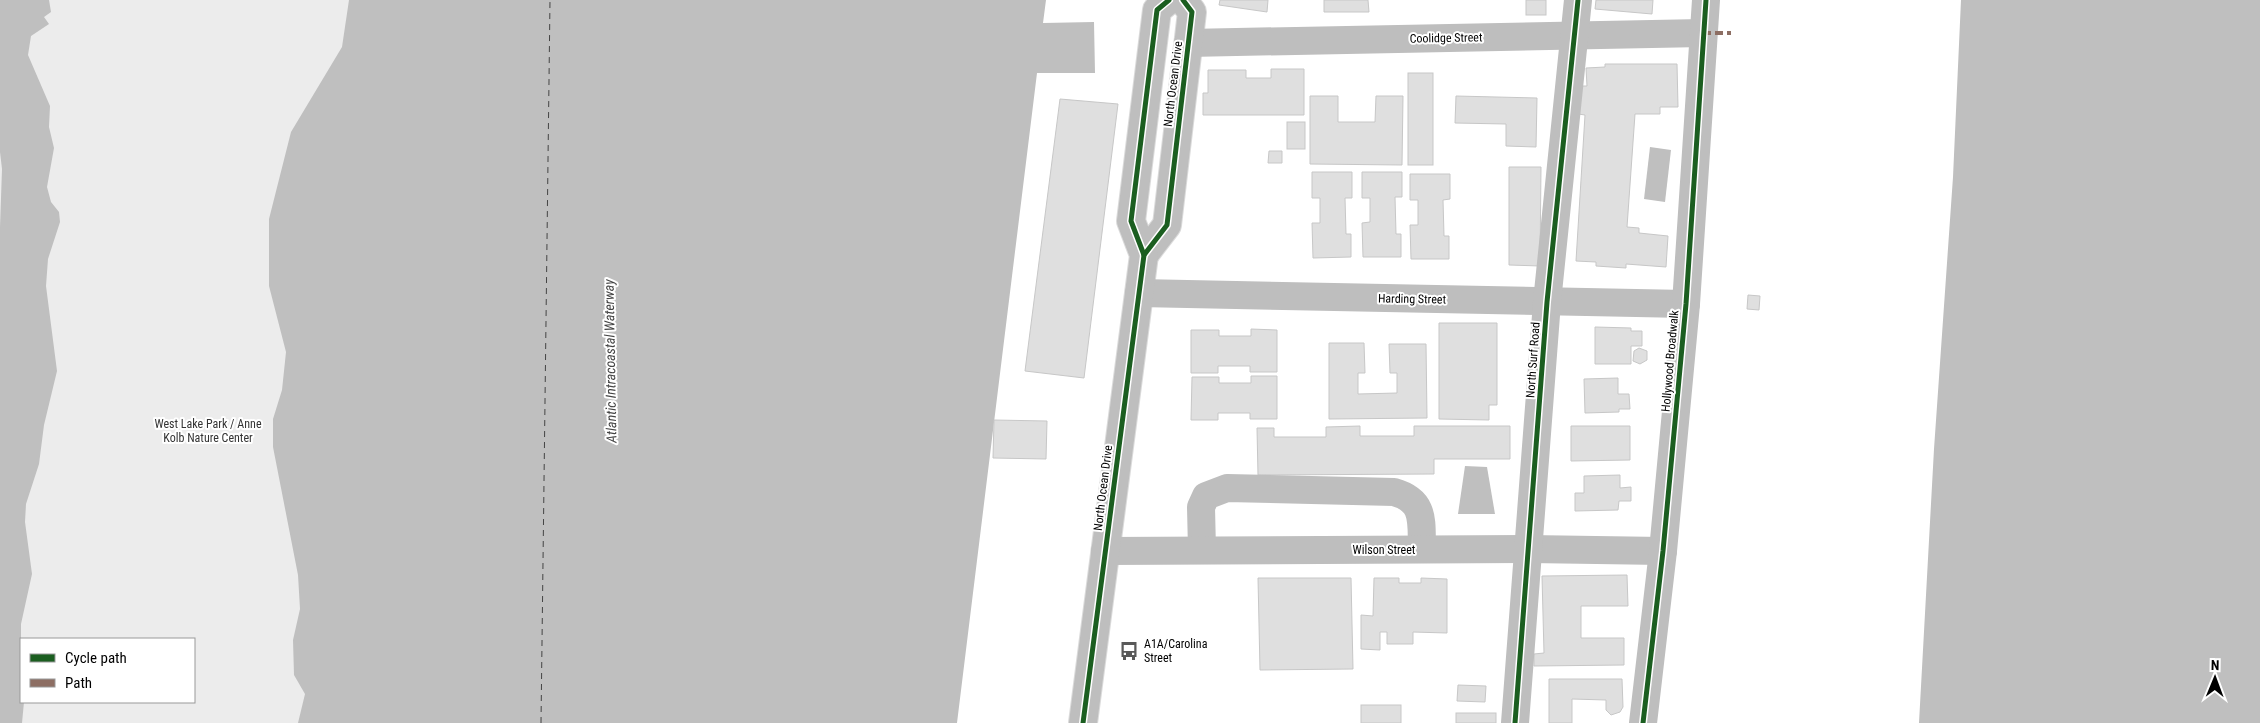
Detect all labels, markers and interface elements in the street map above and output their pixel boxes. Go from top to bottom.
street label: Coolidge Street [1410,30,1483,46]
street label: North Ocean Drive [1161,40,1185,128]
water label: Atlantic Intracoastal Waterway [601,279,619,444]
street label: Harding Street [1378,291,1447,307]
street label: Hollywood Broadwalk [1659,309,1681,412]
street label: North Surf Road [1523,322,1543,398]
park label: West Lake Park / Anne Kolb Nature Center [154,417,262,445]
street label: North Ocean Drive [1091,444,1115,532]
street label: Wilson Street [1353,543,1416,557]
place label: A1A/Carolina Street [1144,637,1208,665]
legend [20,638,195,703]
bus stop icon: A1A/Carolina Street [1118,640,1140,662]
text: Cycle path [65,649,127,667]
north arrow [2190,653,2240,703]
text: N [2211,657,2220,673]
text: Path [65,674,92,692]

